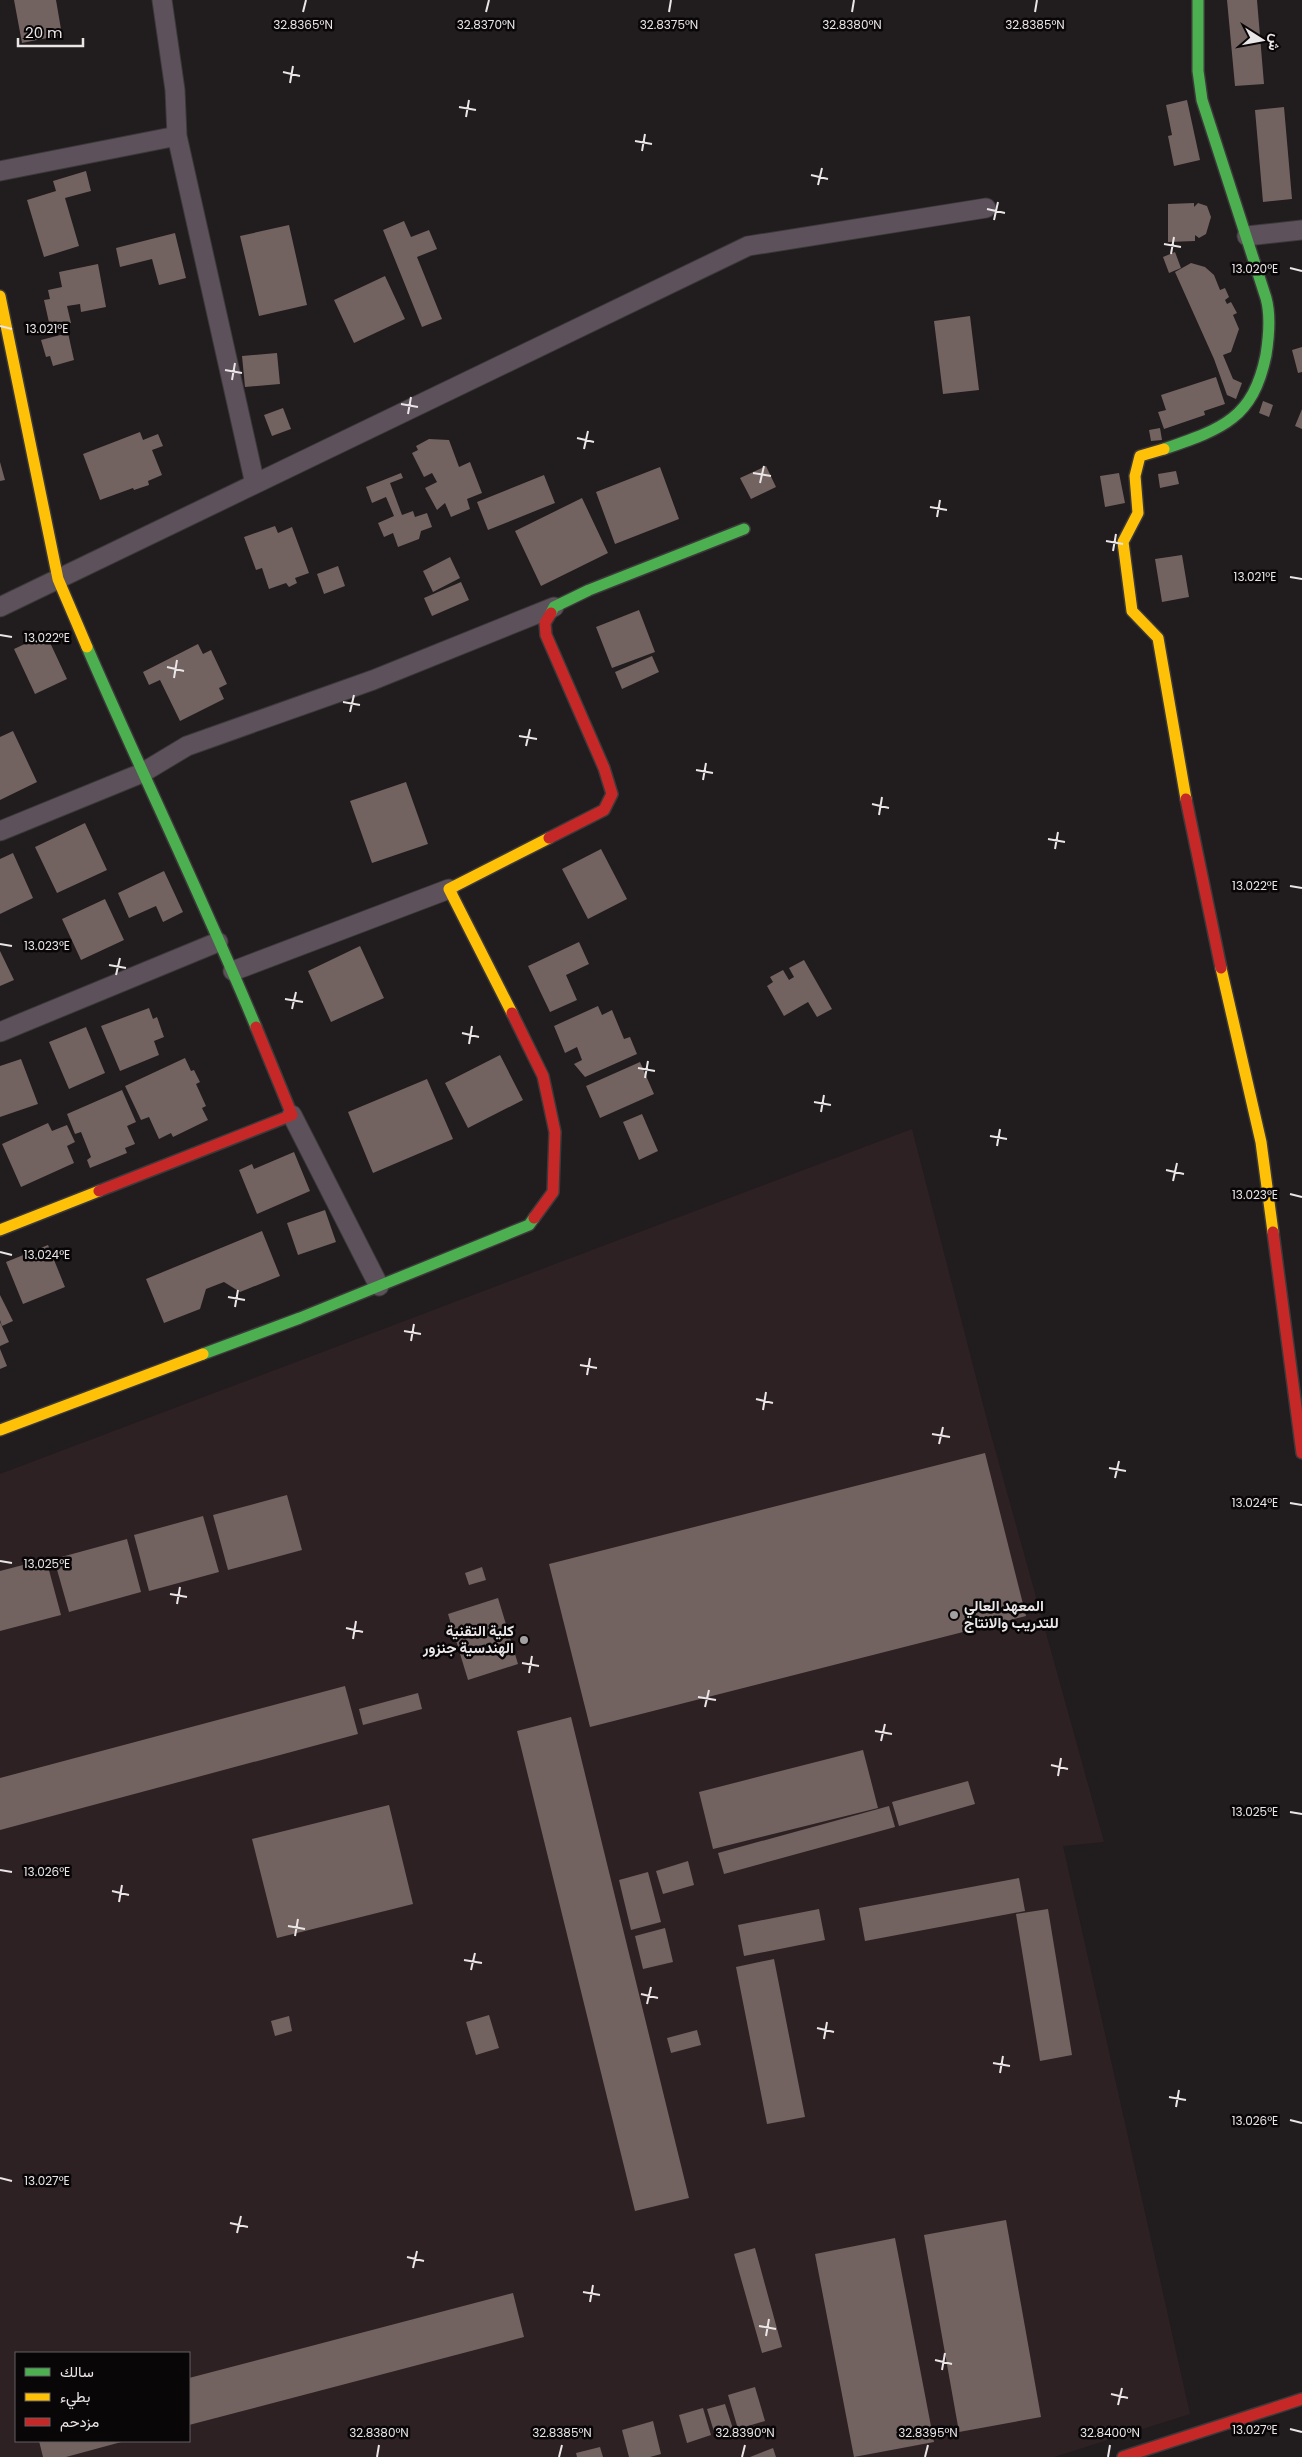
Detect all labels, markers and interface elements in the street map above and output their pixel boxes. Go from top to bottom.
scale bar [18,15,82,47]
north arrow [1237,15,1287,65]
text: 32.8365°N [273,16,333,33]
text: 32.8370°N [457,16,515,33]
text: 32.8375°N [640,16,698,33]
text: 32.8380°N [822,16,882,33]
text: 32.8385°N [1005,16,1065,33]
text: 20 m [25,22,63,43]
text: ش [1263,32,1286,53]
text: 13.020°E [1232,260,1278,277]
text: 13.021°E [26,320,68,337]
text: 13.021°E [1234,568,1276,585]
text: 13.022°E [24,629,70,646]
text: 13.022°E [1232,877,1278,894]
text: 13.023°E [24,937,70,954]
text: 13.023°E [1232,1186,1278,1203]
text: 13.024°E [24,1246,70,1263]
text: 13.024°E [1232,1494,1278,1511]
text: 13.025°E [24,1555,70,1572]
place label: المعهد العالي للتدريب والانتاج [964,1595,1059,1633]
marker: المعهد العالي للتدريب والانتاج [948,1609,960,1621]
place label: كلية التقنية الهندسية جنزور [422,1620,514,1658]
marker: كلية التقنية الهندسية جنزور [518,1634,530,1646]
text: 13.025°E [1232,1803,1278,1820]
text: 13.026°E [24,1863,70,1880]
text: 13.026°E [1232,2112,1278,2129]
text: 13.027°E [24,2172,70,2189]
legend [15,2352,190,2442]
text: سالك [60,2361,94,2382]
text: بطيء [60,2386,90,2410]
text: مزدحم [60,2411,99,2432]
text: 13.027°E [1232,2421,1278,2438]
text: 32.8380°N [349,2424,409,2441]
text: 32.8385°N [532,2424,592,2441]
text: 32.8390°N [715,2424,775,2441]
text: 32.8395°N [898,2424,958,2441]
text: 32.8400°N [1080,2424,1140,2441]

